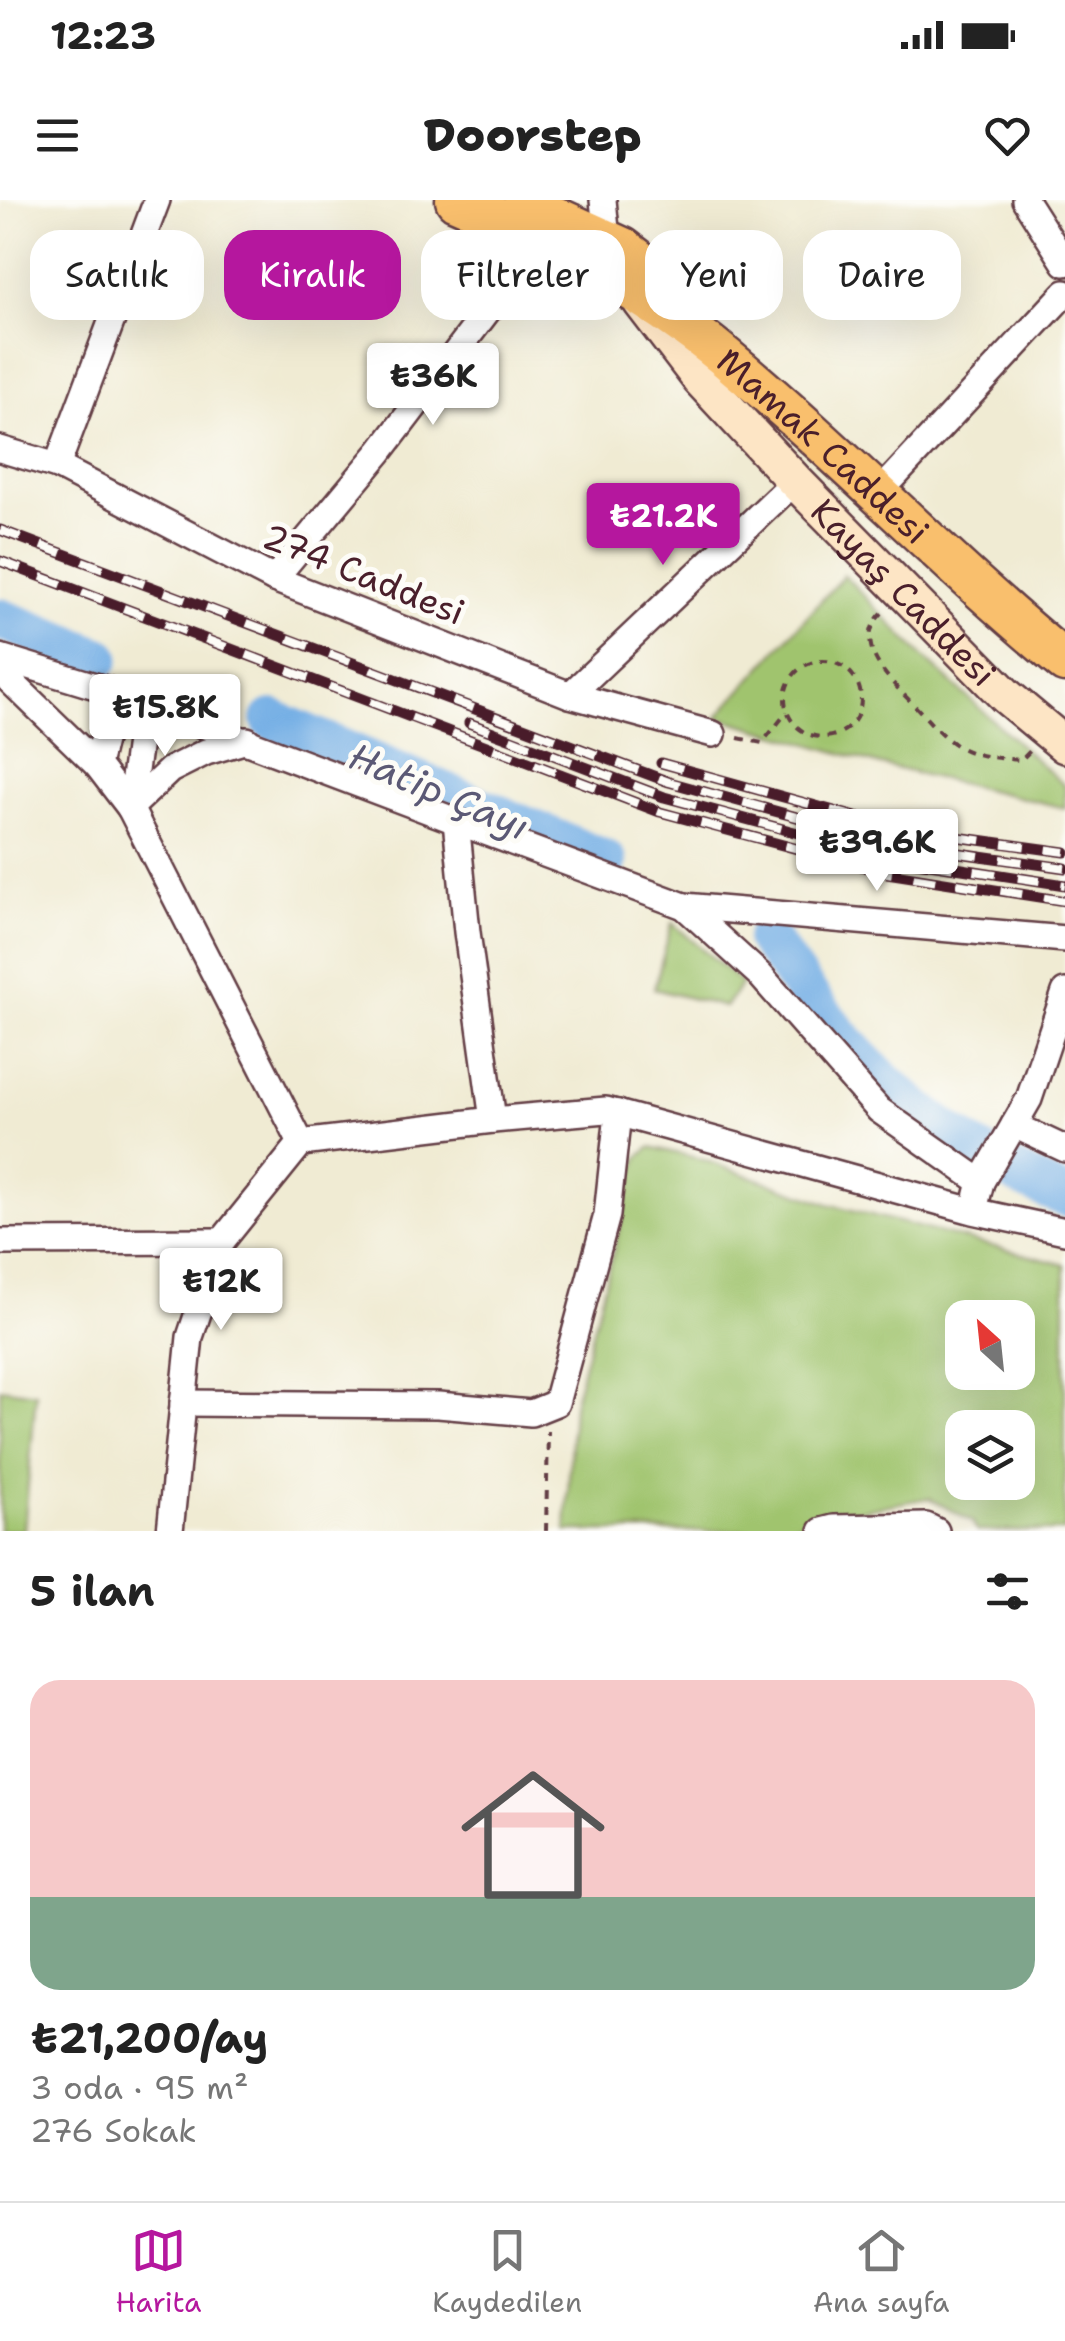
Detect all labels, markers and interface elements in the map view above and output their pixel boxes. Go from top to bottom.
text: 12:23 [50,10,156,61]
text: Doorstep [423,105,642,165]
icon: menu [30,108,85,163]
icon: heart [980,108,1035,163]
chip: Satılık [30,230,204,320]
chip: Kiralık [224,230,401,320]
chip: Filtreler [421,230,625,320]
chip: Yeni [645,230,783,320]
chip: Daire [803,230,961,320]
street label: Mamak Caddesi [707,337,940,554]
pin: ₺36K [374,343,492,428]
text: ₺36K [389,354,477,397]
pin: ₺21.2K [582,483,744,568]
street label: Kayaş Caddesi [801,488,1007,696]
text: ₺21.2K [609,494,717,537]
street label: 274 Caddesi [256,512,472,636]
pin: ₺15.8K [84,674,246,759]
text: ₺15.8K [111,685,219,728]
water label: Hatip Çayı [341,730,537,852]
pin: ₺39.6K [796,809,958,894]
text: ₺39.6K [818,820,936,863]
pin: ₺12K [162,1248,280,1333]
text: ₺12K [182,1259,260,1302]
north arrow [945,1300,1035,1390]
map controls [945,1300,1035,1500]
button: layers [945,1410,1035,1500]
text: 5 ilan [30,1563,155,1619]
icon: filters [980,1564,1035,1619]
icon: home [443,1745,623,1925]
text: ₺21,200/ay [30,2010,268,2066]
text: 3 oda · 95 m² [30,2066,249,2109]
text: 276 Sokak [30,2109,197,2152]
tab: Harita [115,2223,201,2321]
tab: Kaydedilen [432,2223,582,2321]
tab: Ana sayfa [813,2223,950,2321]

